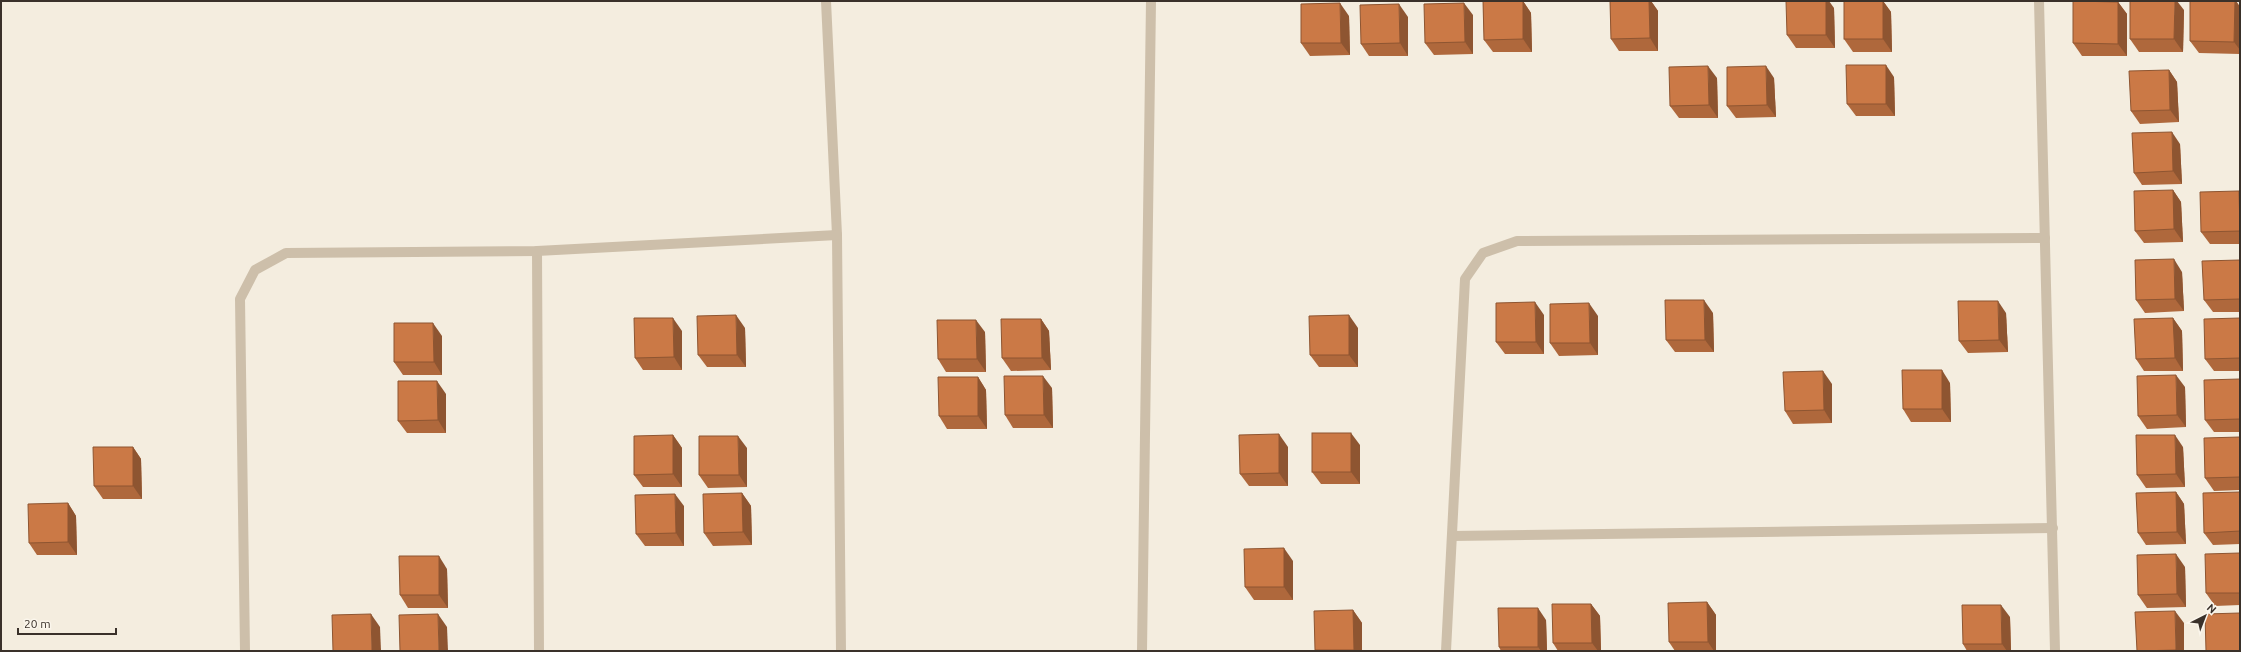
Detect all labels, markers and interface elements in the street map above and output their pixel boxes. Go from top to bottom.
north arrow [2185,596,2225,636]
text: N [2205,601,2219,616]
scale bar [18,610,116,636]
text: 20 m [24,617,51,630]

